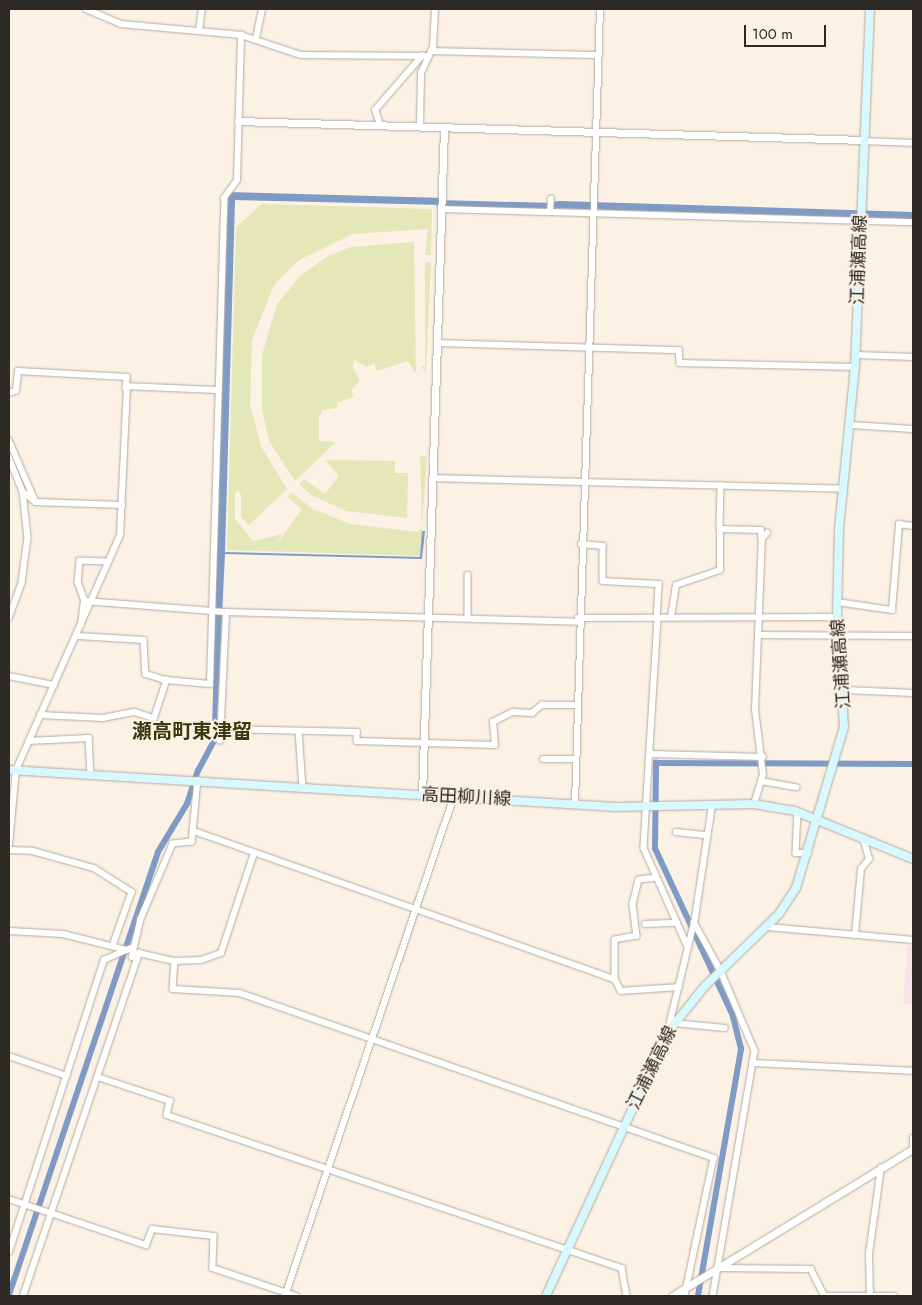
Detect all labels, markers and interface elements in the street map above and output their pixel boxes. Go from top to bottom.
scale bar [747,15,830,47]
text: 100 m [752,23,793,45]
street label: 江浦瀬高線 [847,215,871,305]
street label: 江浦瀬高線 [827,618,855,710]
district label: 瀬高町東津留 [132,719,252,743]
street label: 高田柳川線 [420,784,512,810]
street label: 江浦瀬高線 [623,1023,681,1113]

